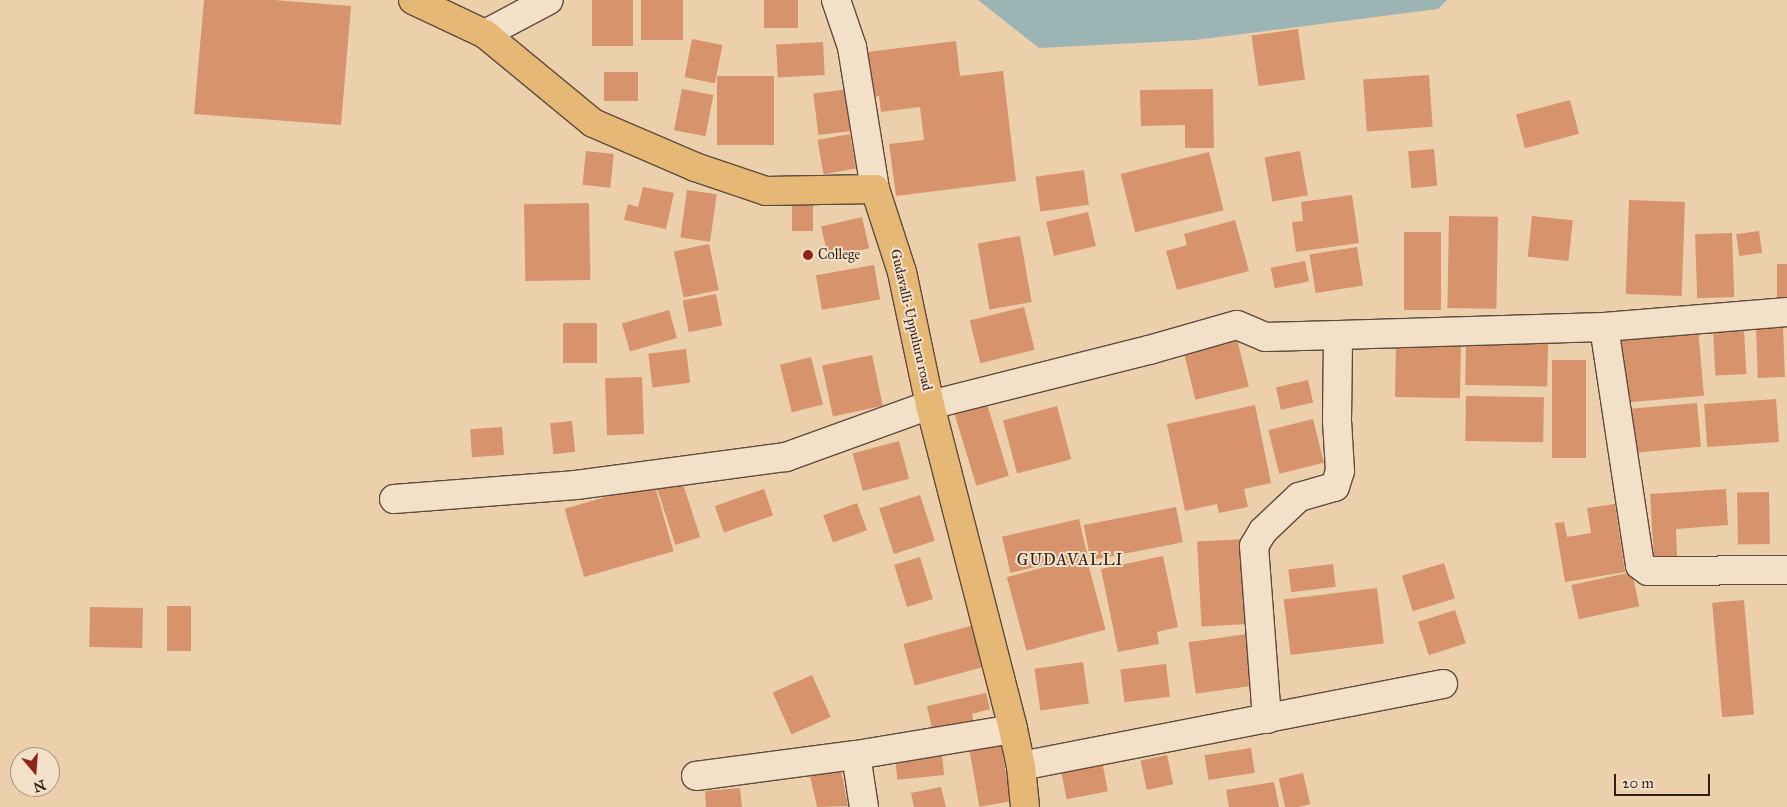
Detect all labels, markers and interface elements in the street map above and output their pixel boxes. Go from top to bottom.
place label: College [818,247,860,263]
street label: Gudavalli-Uppuluru road [887,248,935,392]
marker: College [802,249,814,261]
district label: GUDAVALLI [1016,550,1124,570]
north arrow [10,747,60,797]
scale bar [1617,764,1713,796]
text: 20 m [1622,774,1654,792]
text: N [31,776,48,796]

